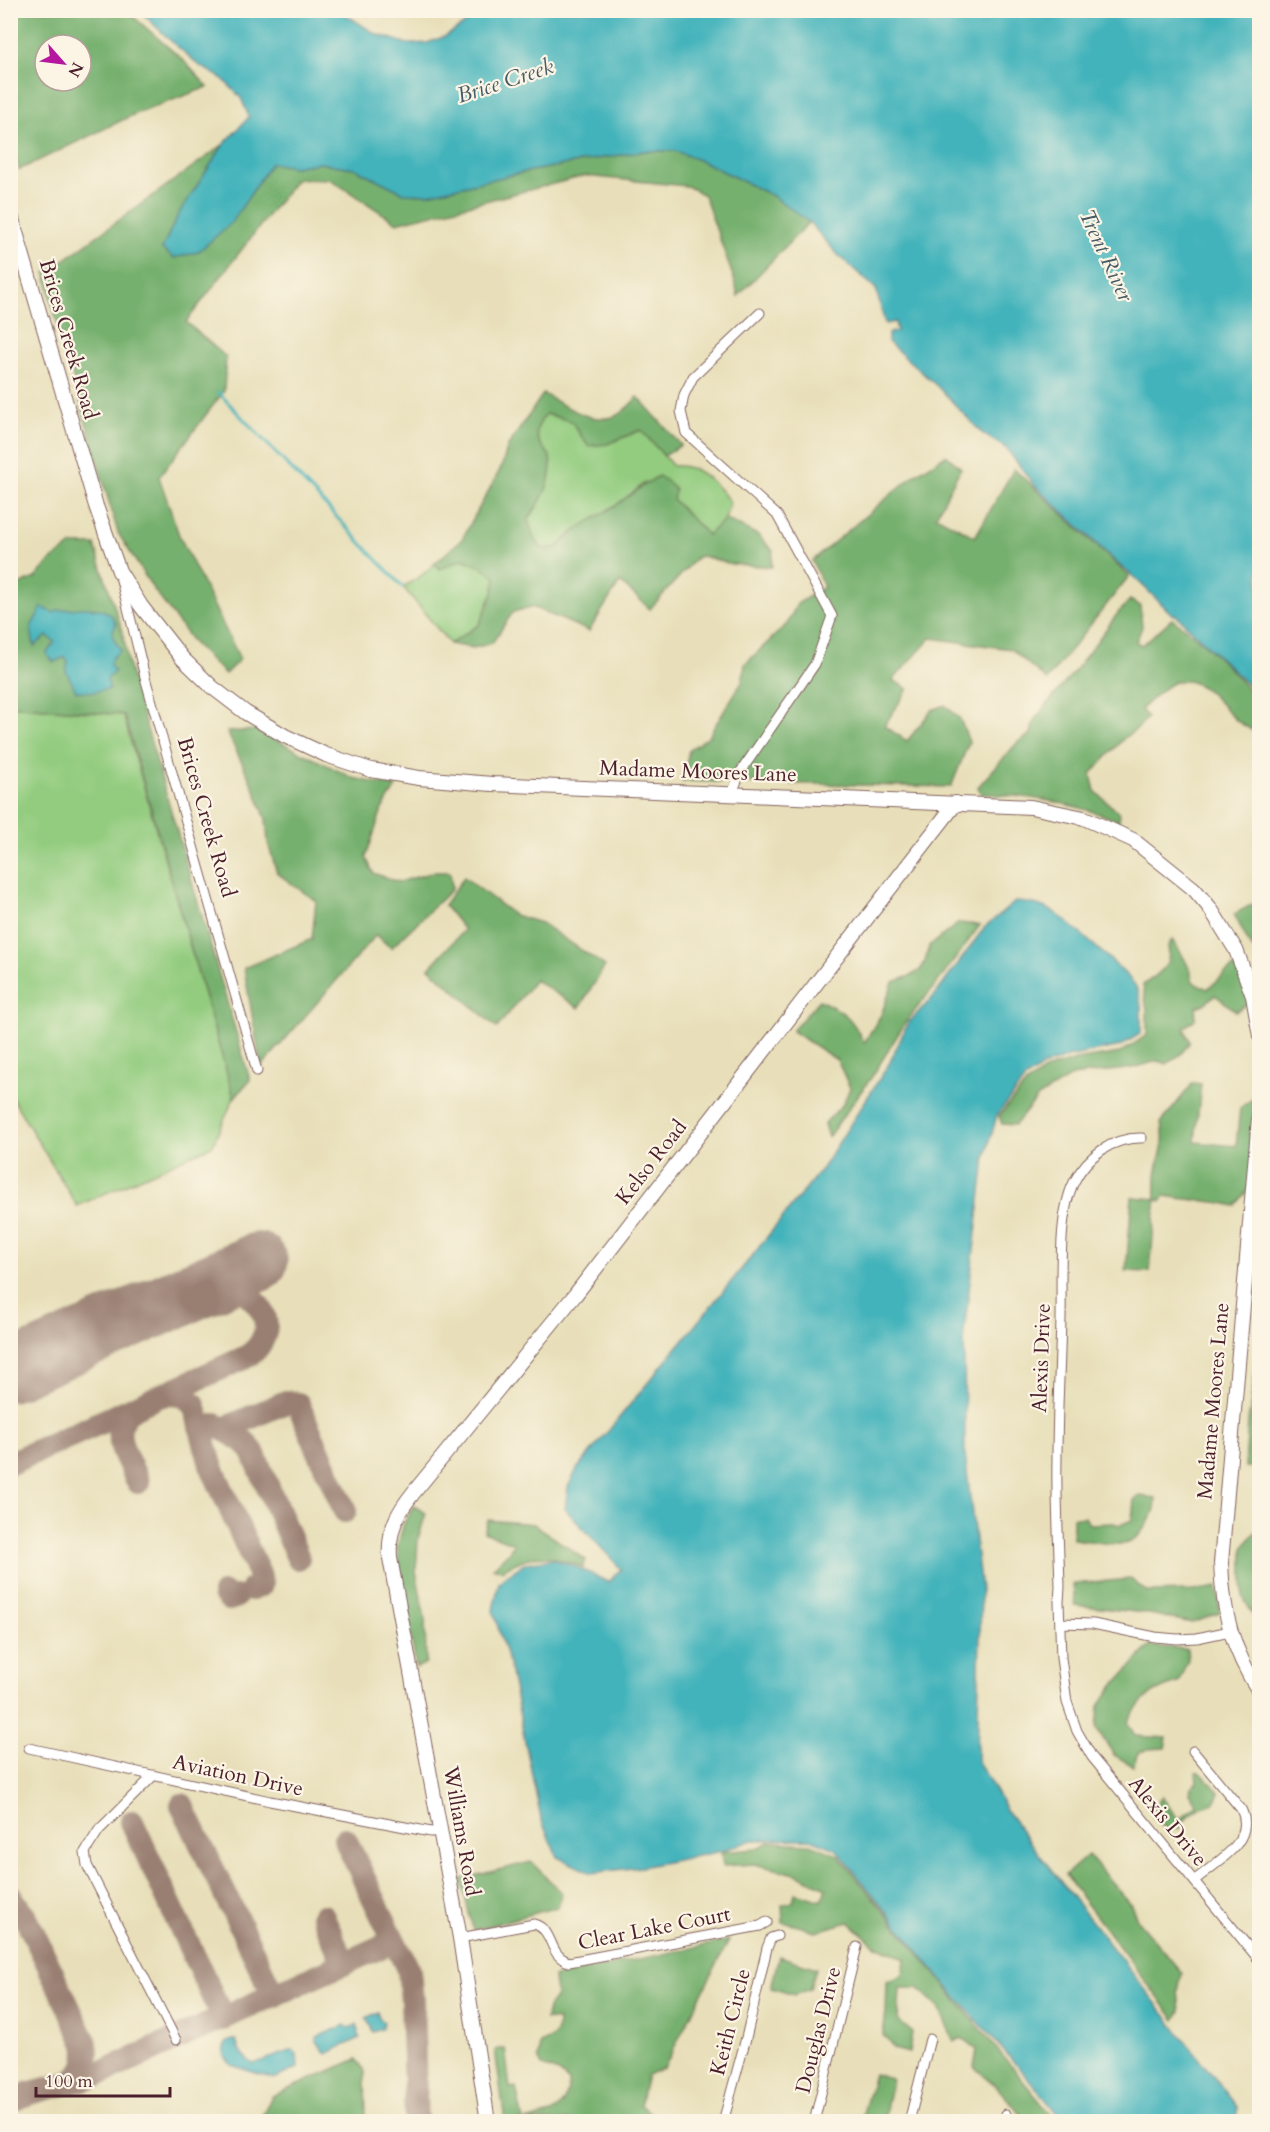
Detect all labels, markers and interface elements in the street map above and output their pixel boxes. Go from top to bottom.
north arrow [33,33,93,93]
water label: Brice Creek [453,51,558,111]
text: N [62,58,88,81]
water label: Trent River [1072,204,1141,307]
street label: Brices Creek Road [32,256,105,423]
street label: Brices Creek Road [170,734,243,901]
street label: Madame Moores Lane [599,754,797,789]
street label: Kelso Road [609,1114,694,1211]
street label: Madame Moores Lane [1190,1301,1237,1501]
street label: Alexis Drive [1025,1303,1058,1413]
street label: Aviation Drive [170,1747,306,1803]
street label: Williams Road [436,1763,487,1898]
street label: Alexis Drive [1121,1770,1214,1873]
street label: Clear Lake Court [575,1899,733,1957]
street label: Douglas Drive [789,1964,848,2097]
street label: Keith Circle [703,1966,758,2078]
scale bar [36,2060,170,2098]
text: 100 m [45,2069,93,2094]

